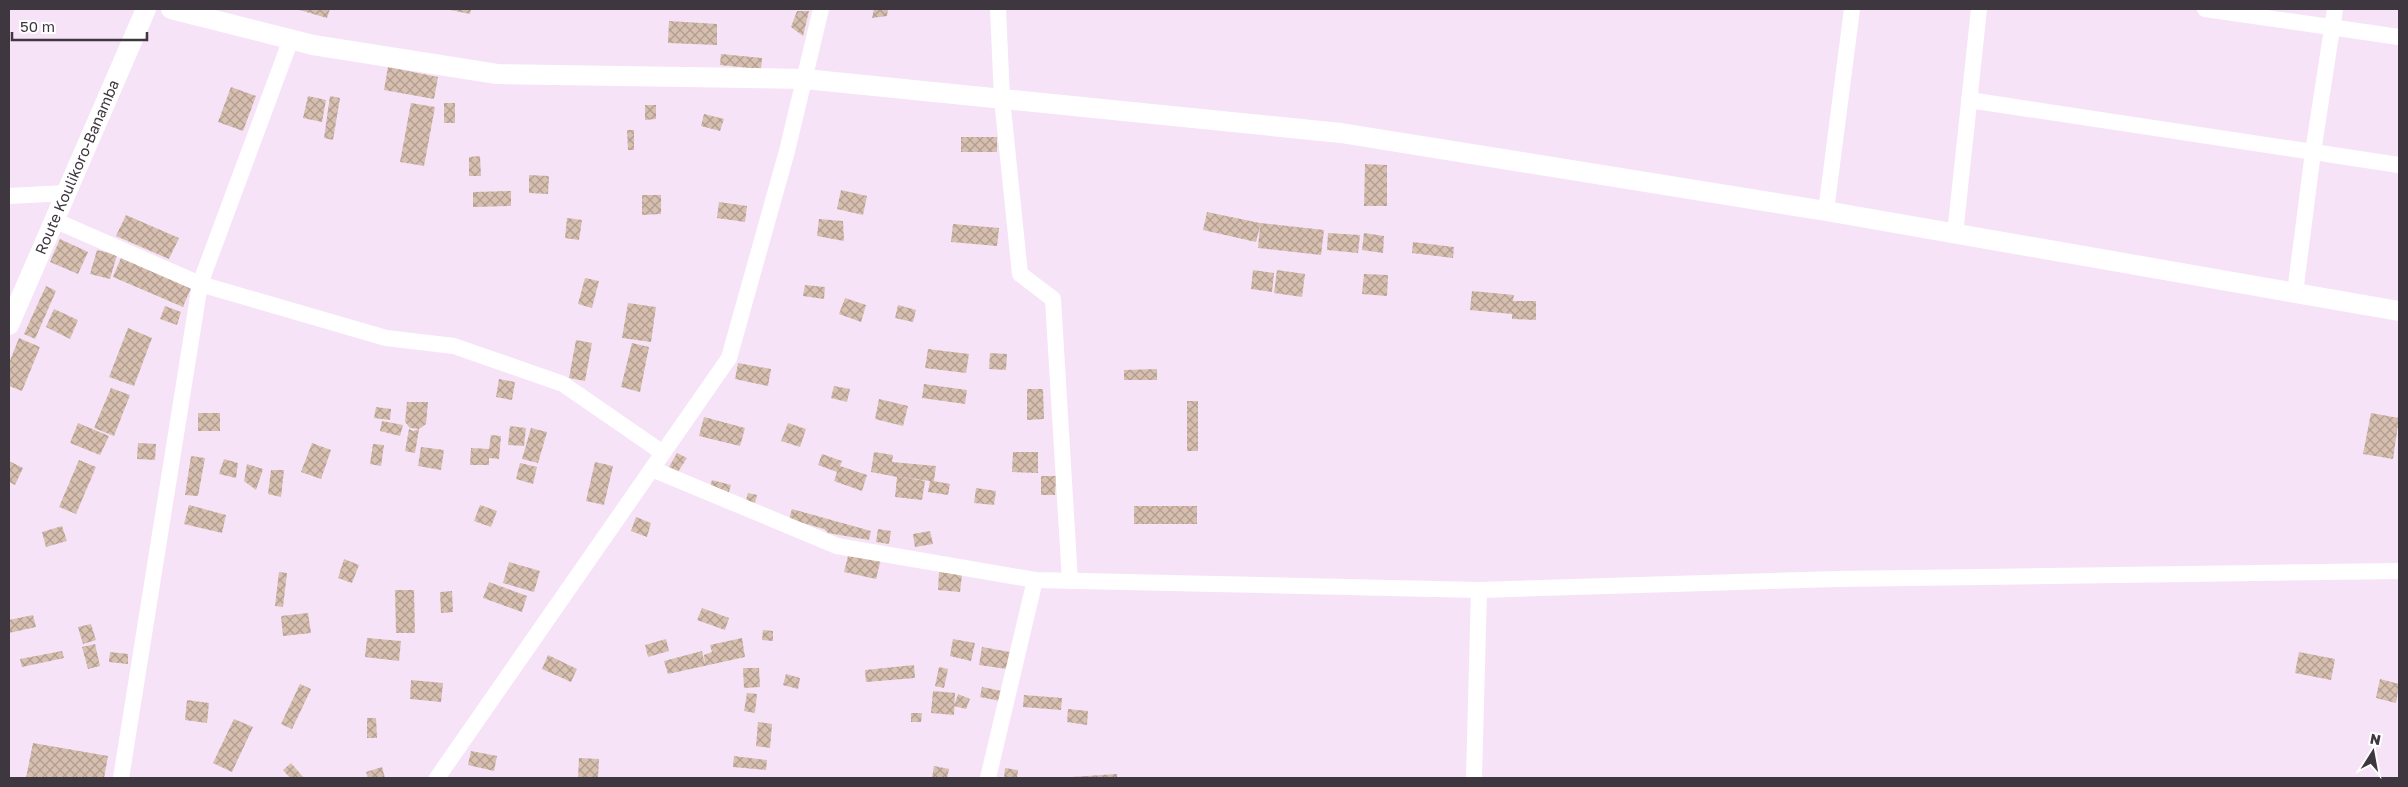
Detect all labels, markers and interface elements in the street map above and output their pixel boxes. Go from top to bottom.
scale bar [12,10,148,42]
text: 50 m [20,17,55,35]
street label: Route Koulikoro-Banamba [31,77,122,257]
north arrow [2348,727,2398,777]
text: N [2369,729,2382,748]

